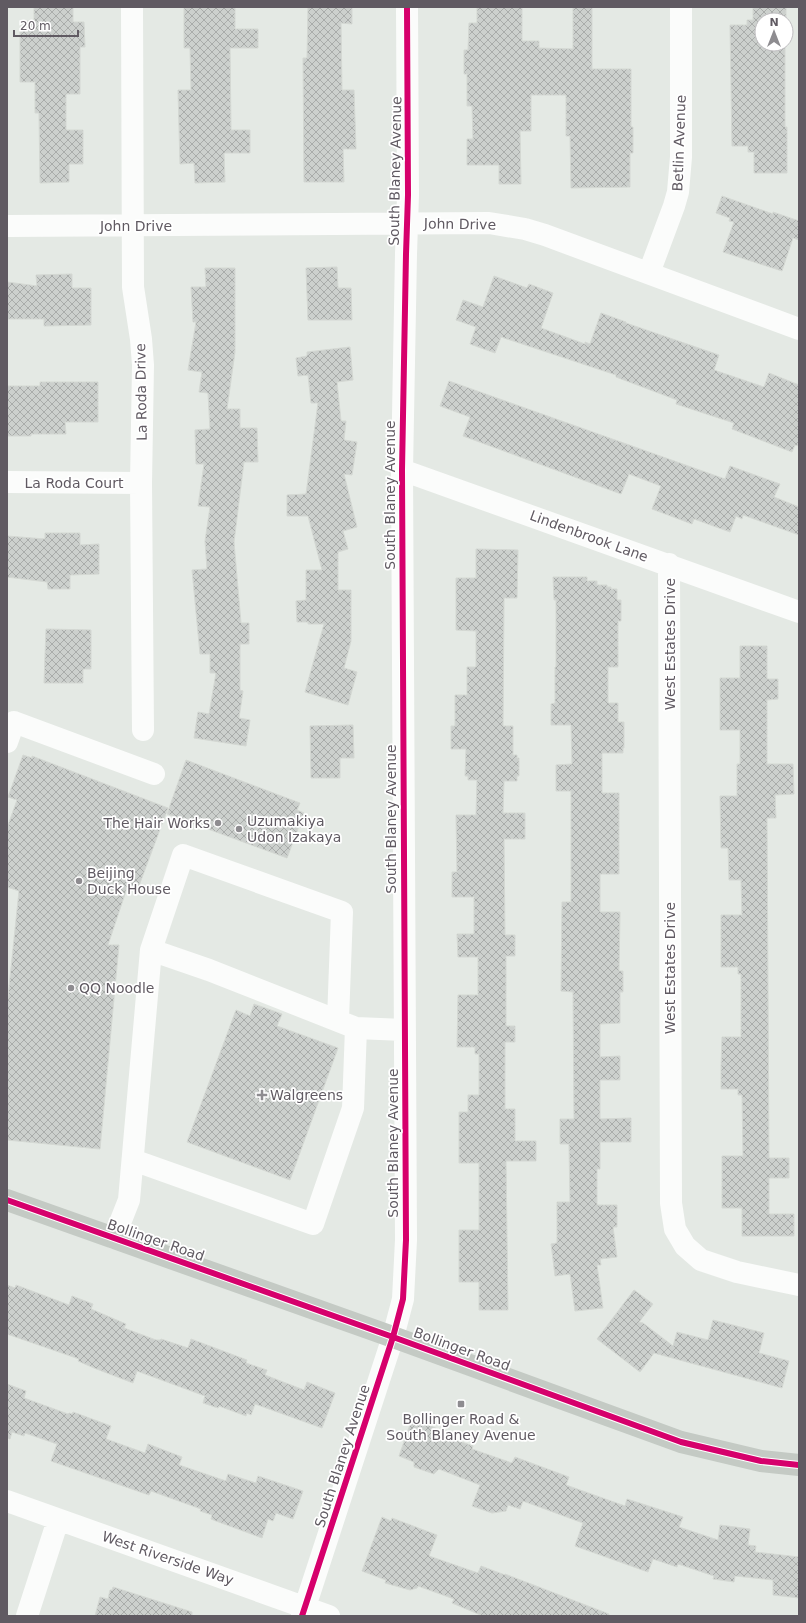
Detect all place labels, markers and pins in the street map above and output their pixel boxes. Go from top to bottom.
place label: Uzumakiya Udon Izakaya [247,813,341,845]
place label: The Hair Works [103,815,210,831]
marker: The Hair Works [213,818,223,828]
marker: Uzumakiya Udon Izakaya [234,824,244,834]
place label: Beijing Duck House [87,865,171,897]
marker: Beijing Duck House [74,876,84,886]
place label: QQ Noodle [79,980,154,996]
marker: QQ Noodle [66,983,76,993]
place label: Walgreens [270,1087,343,1103]
marker: Walgreens [257,1090,267,1100]
marker: Bollinger Road & South Blaney Avenue [456,1399,466,1409]
place label: Bollinger Road & South Blaney Avenue [386,1411,536,1443]

